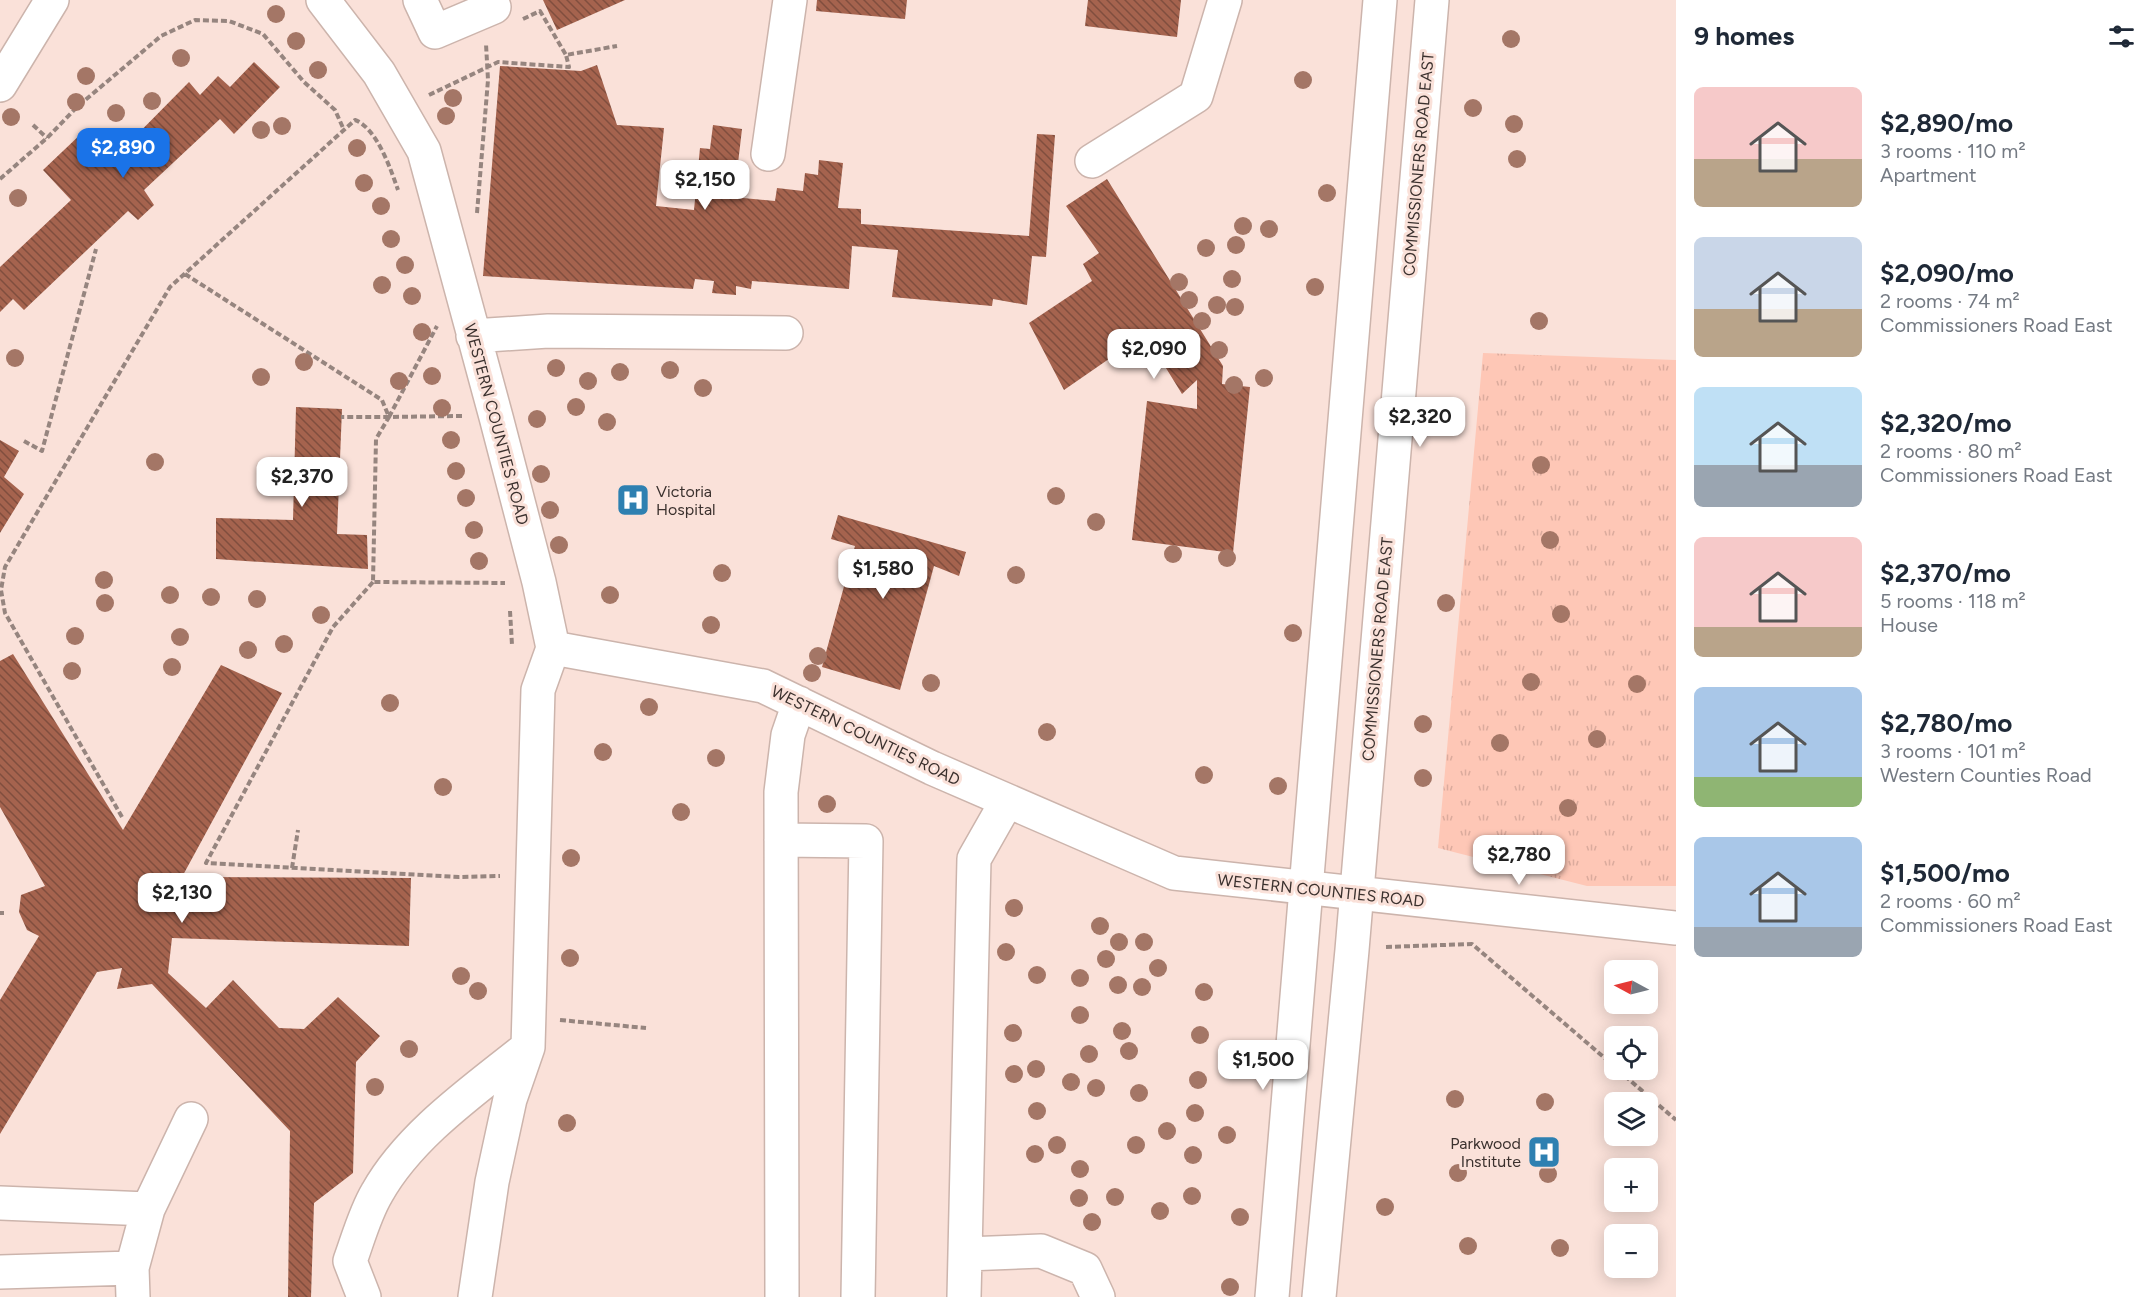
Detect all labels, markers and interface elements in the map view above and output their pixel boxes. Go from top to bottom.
text: 9 homes [1694,20,1794,52]
icon: filters [2105,20,2138,53]
street label: COMMISSIONERS ROAD EAST [1399,51,1438,277]
text: $2,890/mo [1880,107,2013,139]
icon: home [1742,111,1814,183]
pin: $2,890 [74,128,172,179]
text: $2,890 [91,135,155,159]
text: 3 rooms · 110 m² [1880,139,2026,163]
pin: $2,150 [656,160,754,211]
text: Apartment [1880,163,1977,187]
text: $2,150 [675,167,735,191]
text: $2,090/mo [1880,257,2014,289]
icon: home [1742,261,1814,333]
text: 2 rooms · 74 m² [1880,289,2020,313]
text: Commissioners Road East [1880,313,2113,337]
street label: WESTERN COUNTIES ROAD [460,321,533,527]
pin: $2,090 [1105,329,1203,380]
text: $2,090 [1121,336,1187,360]
pin: $2,320 [1371,397,1469,448]
text: $2,320 [1388,404,1452,428]
text: $2,320/mo [1880,407,2012,439]
icon: home [1742,411,1814,483]
text: 2 rooms · 80 m² [1880,439,2022,463]
pin: $2,370 [253,457,351,508]
text: Commissioners Road East [1880,463,2113,487]
text: $2,370 [271,464,334,488]
hospital icon: Victoria Hospital [615,482,651,518]
place label: Victoria Hospital [656,482,716,519]
street label: COMMISSIONERS ROAD EAST [1358,536,1397,762]
pin: $1,580 [834,549,932,600]
text: $1,580 [852,556,914,580]
text: $2,370/mo [1880,557,2011,589]
icon: home [1742,561,1814,633]
text: 5 rooms · 118 m² [1880,589,2026,613]
text: House [1880,613,1938,637]
street label: WESTERN COUNTIES ROAD [768,681,963,790]
text: $2,780/mo [1880,707,2012,739]
icon: home [1742,711,1814,783]
text: 3 rooms · 101 m² [1880,739,2026,763]
text: Western Counties Road [1880,763,2092,787]
pin: $2,780 [1470,835,1568,886]
text: $2,780 [1487,842,1551,866]
text: $1,500/mo [1880,857,2010,889]
icon: home [1742,861,1814,933]
street label: WESTERN COUNTIES ROAD [1217,870,1425,911]
pin: $2,130 [133,873,231,924]
text: $2,130 [152,880,212,904]
text: 2 rooms · 60 m² [1880,889,2021,913]
text: Commissioners Road East [1880,913,2113,937]
north arrow [1604,960,1658,1014]
map controls [1604,960,1658,1278]
button: locate [1604,1026,1658,1080]
pin: $1,500 [1214,1040,1312,1091]
text: $1,500 [1232,1047,1294,1071]
button: layers [1604,1092,1658,1146]
place label: Parkwood Institute [1450,1134,1521,1171]
hospital icon: Parkwood Institute [1526,1134,1562,1170]
button: + [1604,1158,1658,1212]
button: − [1604,1224,1658,1278]

